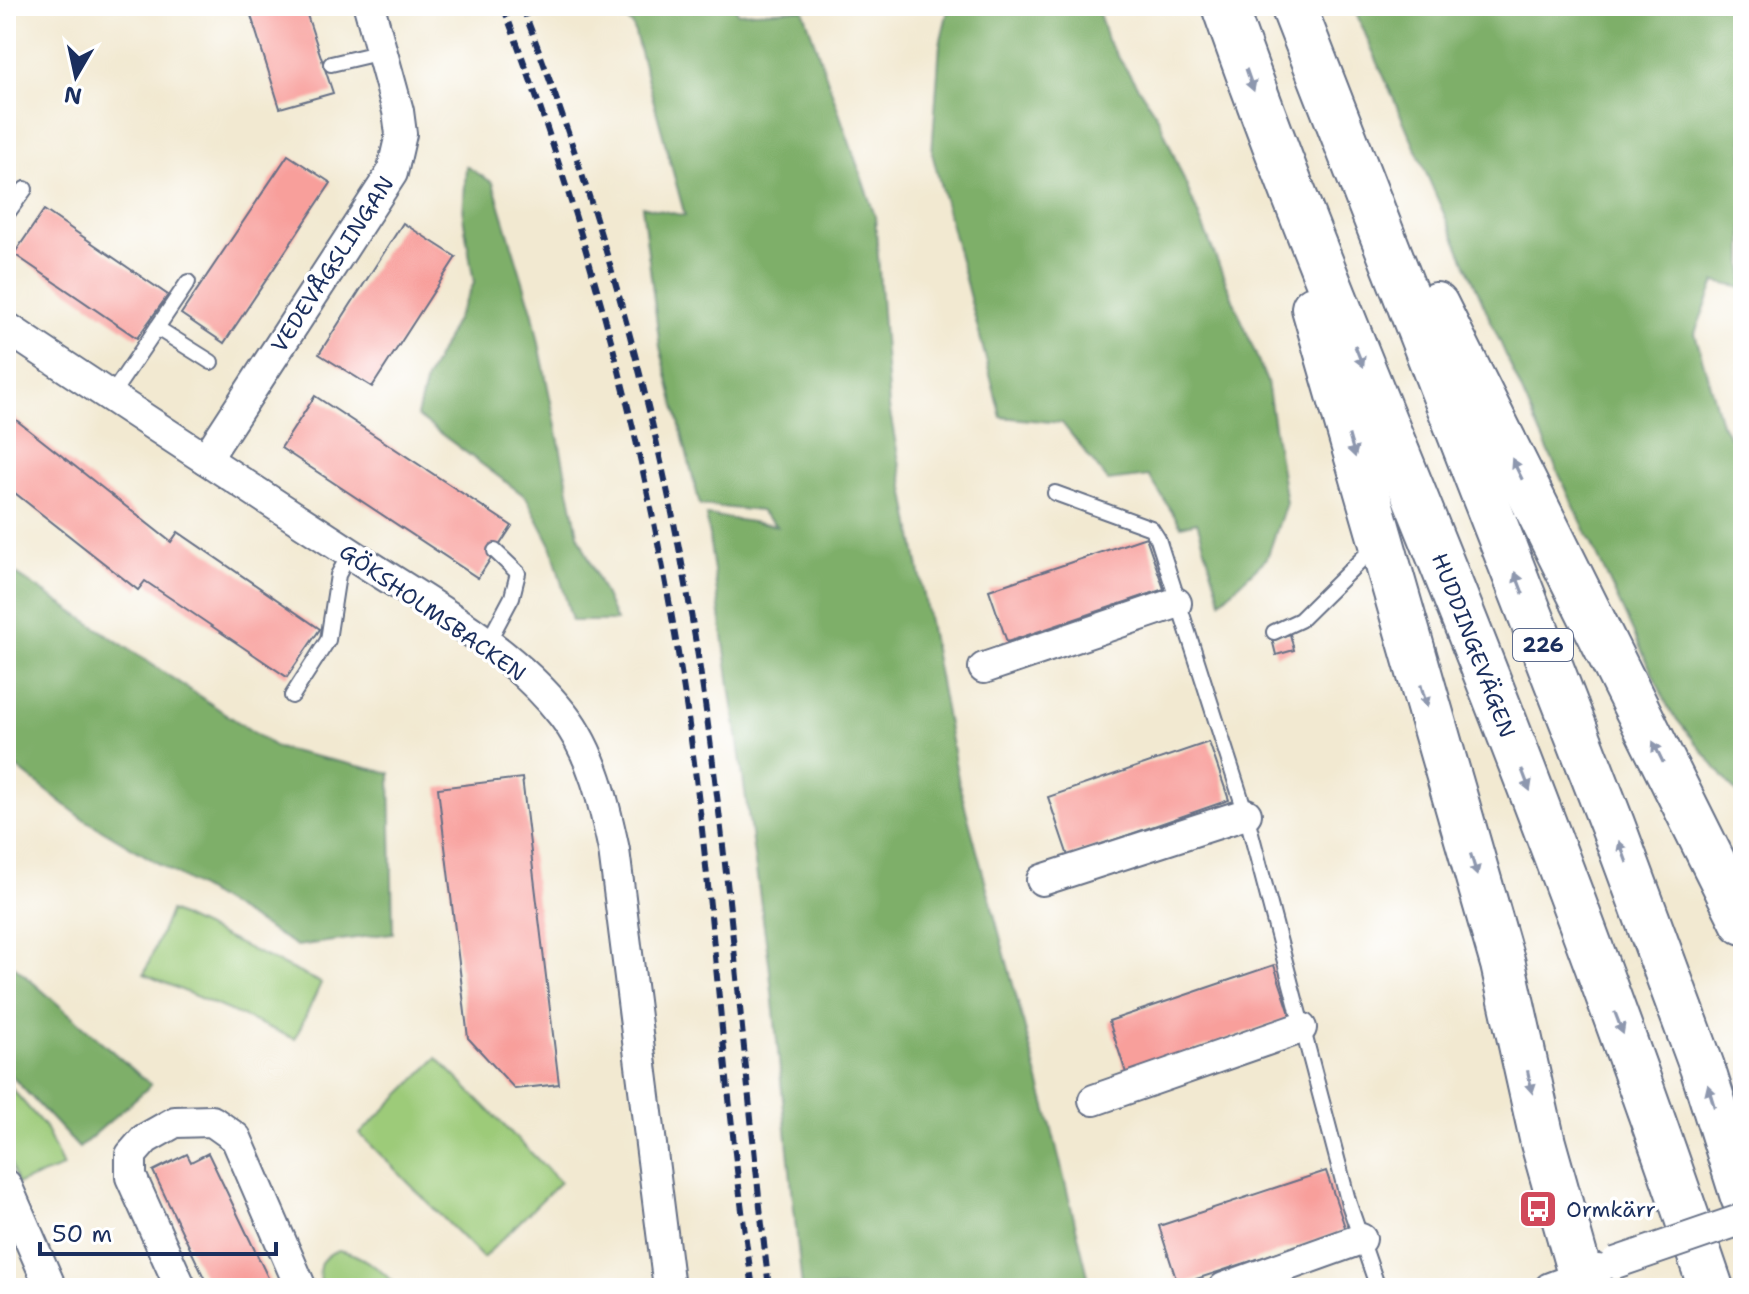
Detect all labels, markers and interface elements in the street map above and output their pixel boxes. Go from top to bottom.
north arrow [36,36,116,116]
one-way arrow [1245,68,1257,92]
text: N [62,80,84,111]
street label: VEDEVÅGSLINGAN [264,171,400,358]
one-way arrow [1352,344,1365,368]
one-way arrow [1346,434,1359,458]
one-way arrow [1511,457,1524,480]
street label: GÖKSHOLMSBACKEN [334,537,532,688]
street label: HUDDINGEVÄGEN [1425,549,1522,742]
one-way arrow [1512,571,1525,595]
road number: 226 [1513,629,1573,661]
one-way arrow [1418,684,1431,708]
one-way arrow [1651,740,1665,763]
one-way arrow [1520,768,1533,792]
one-way arrow [1616,840,1628,864]
one-way arrow [1468,854,1481,878]
one-way arrow [1613,1011,1626,1035]
one-way arrow [1524,1070,1537,1095]
one-way arrow [1705,1084,1717,1108]
bus stop icon: Ormkärr [1517,1188,1559,1230]
place label: Ormkärr [1566,1195,1656,1224]
scale bar [40,1206,276,1256]
text: 50 m [52,1218,112,1250]

